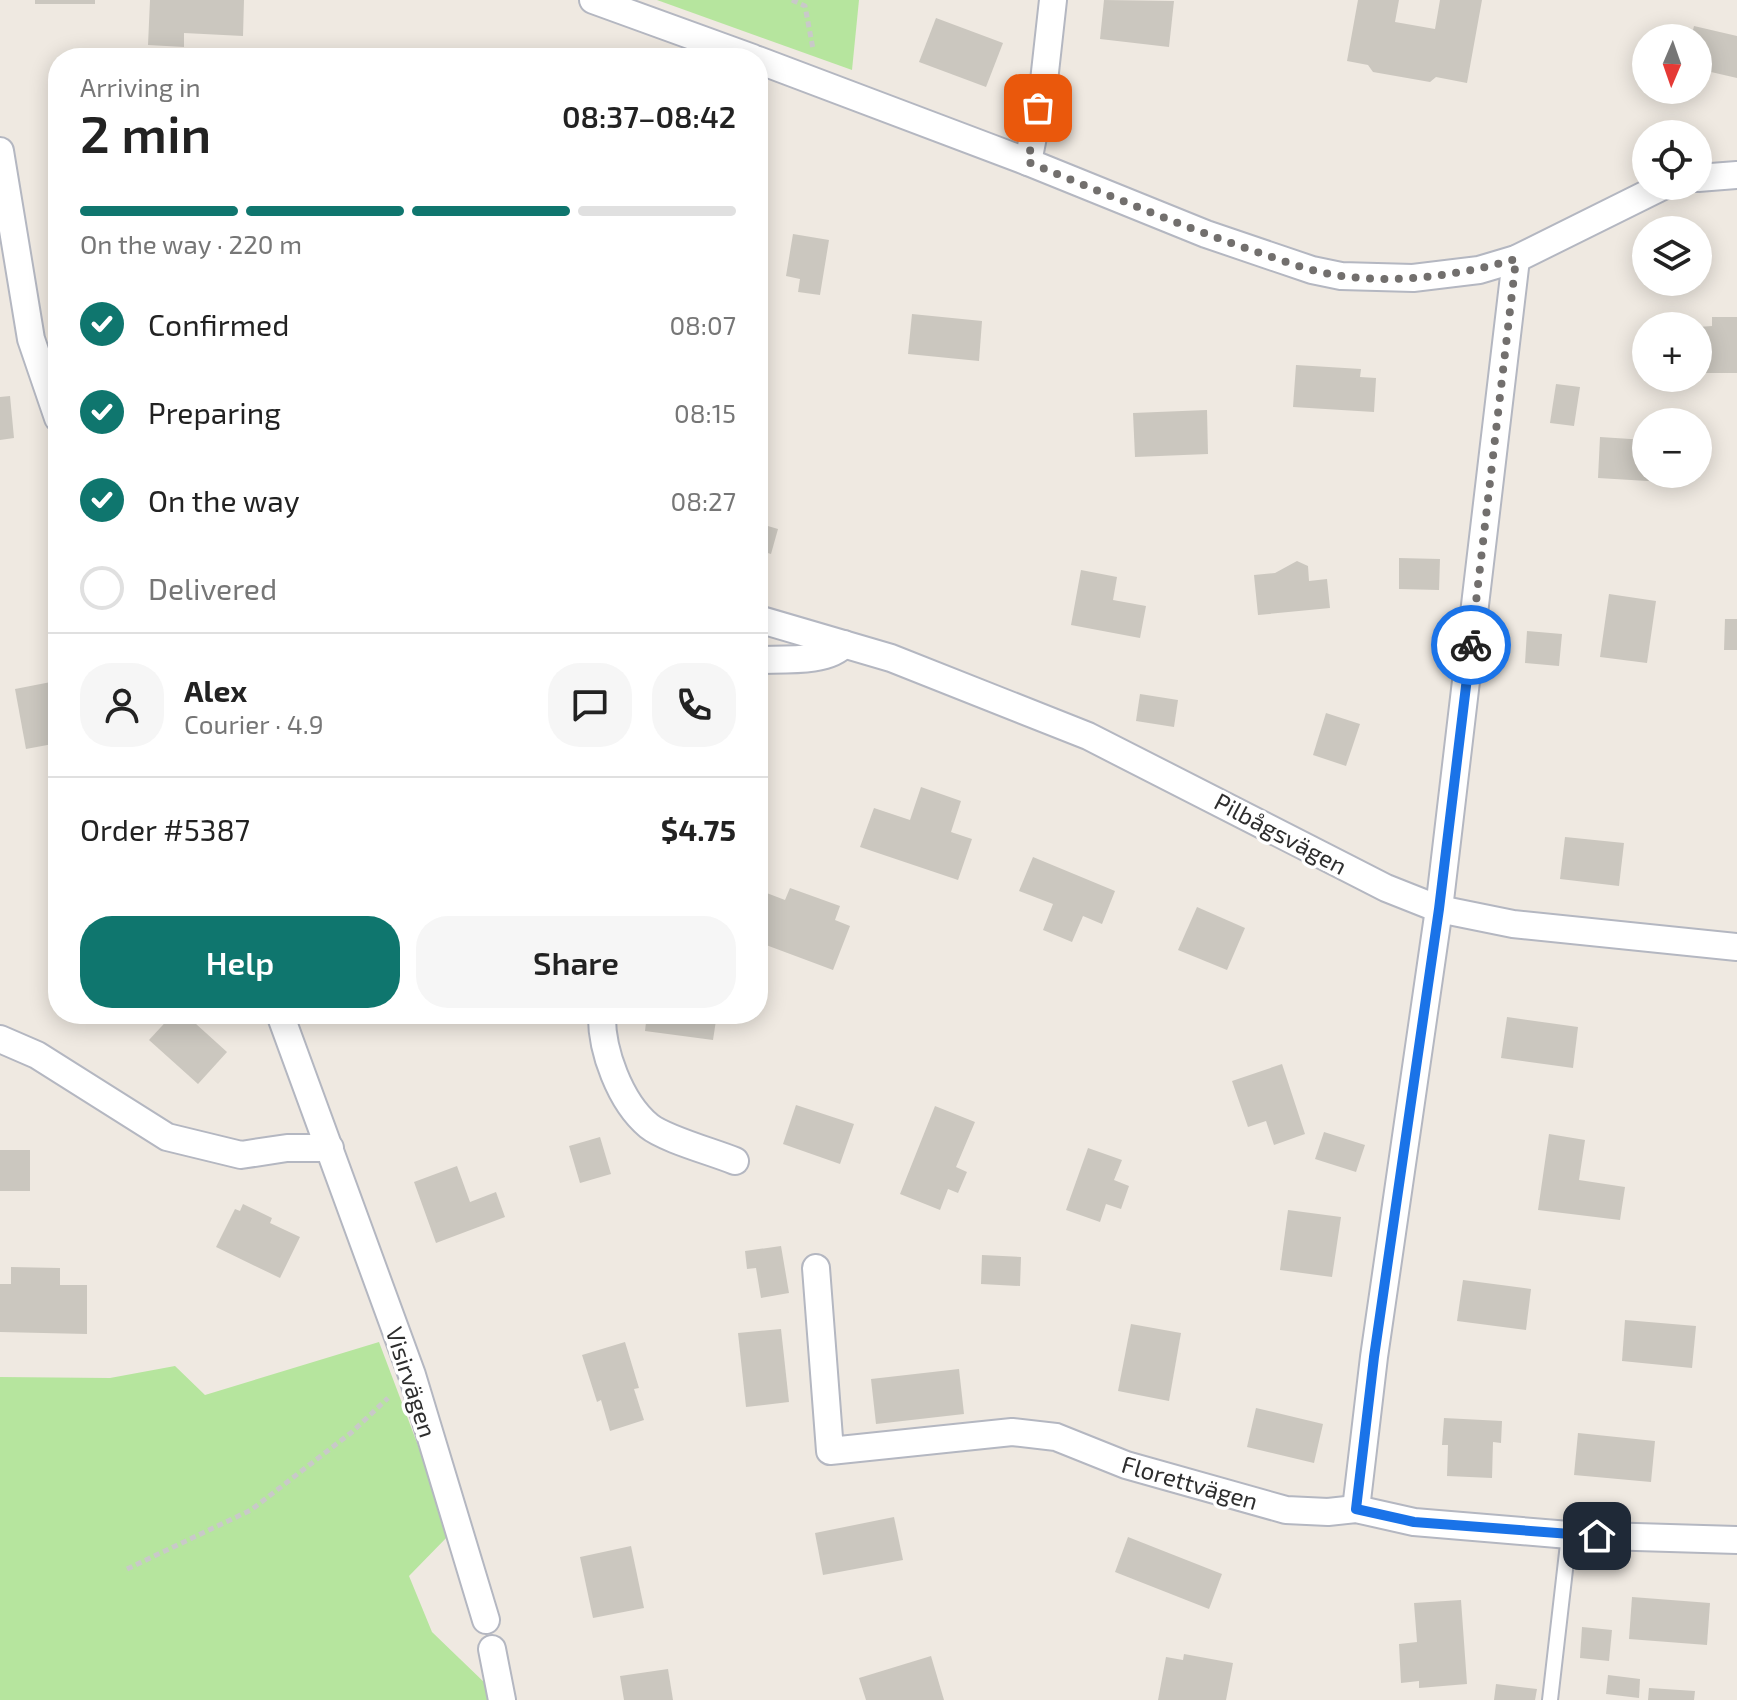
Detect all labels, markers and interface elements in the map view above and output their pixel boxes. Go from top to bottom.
north arrow [1632,24,1712,104]
map controls [1632,24,1712,488]
text: Arriving in [80,71,201,102]
pin [1004,74,1072,142]
icon: bag [1016,86,1060,130]
text: 08:37–08:42 [562,98,736,134]
text: 2 min [80,101,211,163]
button: locate [1632,120,1712,200]
button: layers [1632,216,1712,296]
text: On the way · 220 m [80,228,302,259]
icon: check [80,302,124,346]
text: Confirmed [148,306,289,342]
text: 08:07 [669,309,736,340]
button: + [1632,312,1712,392]
icon: check [80,390,124,434]
text: Preparing [148,394,281,430]
text: 08:15 [674,397,736,428]
button: − [1632,408,1712,488]
icon: check [80,478,124,522]
text: On the way [148,482,300,518]
text: 08:27 [670,485,736,516]
text: Delivered [148,570,277,606]
courier [1431,605,1511,685]
icon: bike [1449,623,1493,667]
button: person [80,663,164,747]
button: chat [548,663,632,747]
button: phone [652,663,736,747]
text: Alex [184,672,247,708]
text: Courier · 4.9 [184,708,324,739]
street label: Pilbågsvägen [1210,786,1352,880]
text: Order #5387 [80,811,250,847]
text: $4.75 [661,811,736,847]
button: Help [80,916,400,1008]
button: Share [416,916,736,1008]
street label: Visirvägen [381,1323,443,1441]
street label: Florettvägen [1119,1449,1261,1515]
pin [1563,1502,1631,1570]
icon: home [1575,1514,1619,1558]

